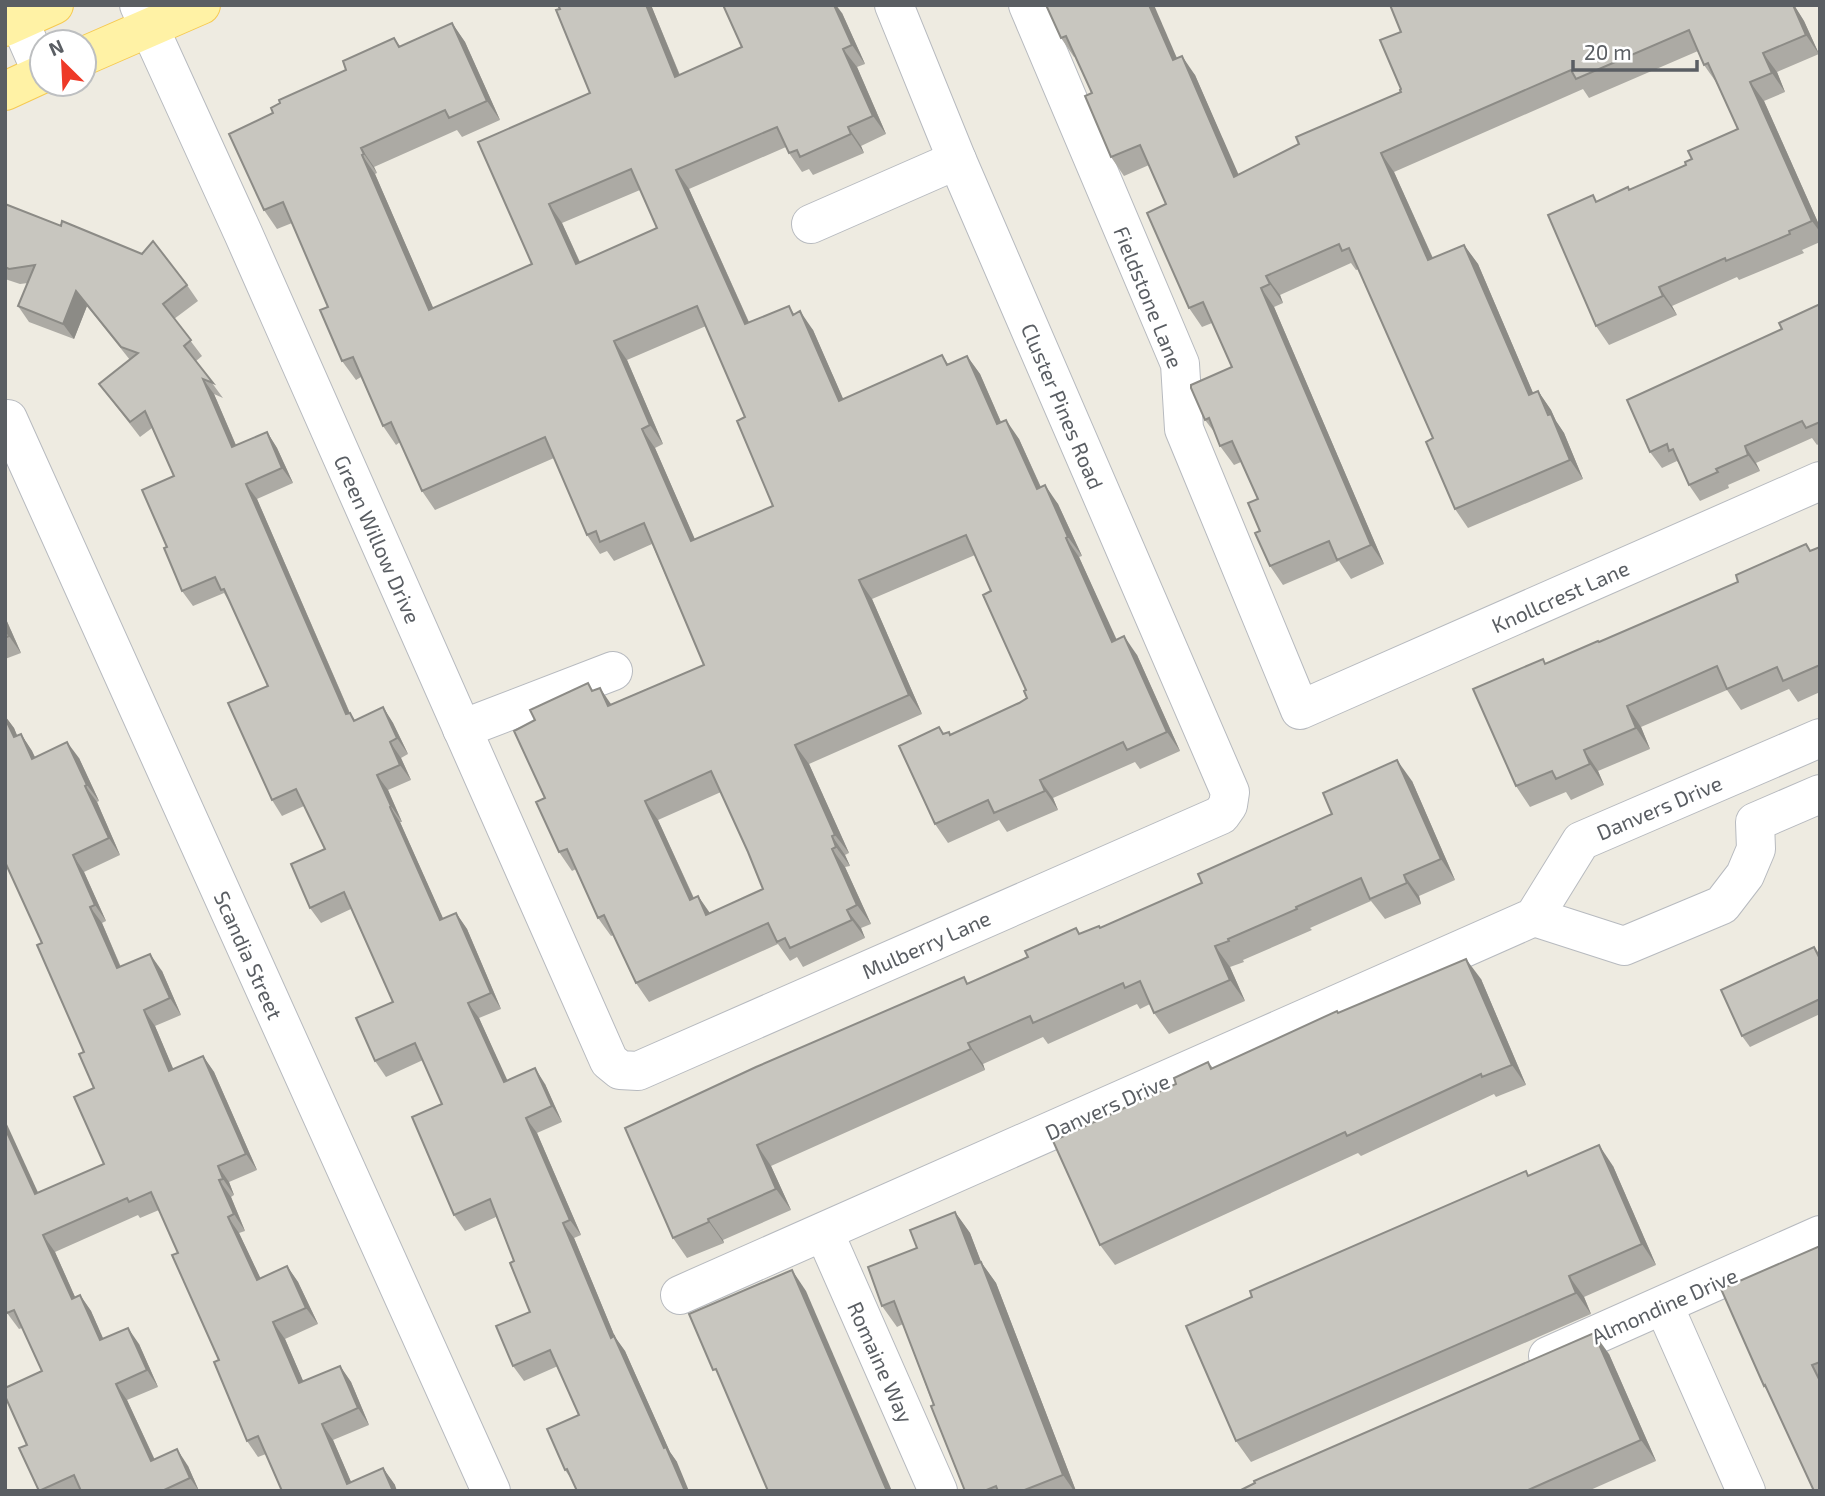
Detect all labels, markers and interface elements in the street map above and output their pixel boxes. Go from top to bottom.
north arrow [28,28,98,98]
scale bar [1573,28,1697,72]
text: N [45,34,67,60]
text: 20 m [1584,39,1632,64]
street label: Fieldstone Lane [1109,222,1189,372]
street label: Cluster Pines Road [1017,319,1109,493]
street label: Green Willow Drive [330,451,426,627]
street label: Knollcrest Lane [1487,555,1633,637]
street label: Danvers Drive [1593,769,1725,845]
street label: Scandia Street [210,887,288,1023]
street label: Mulberry Lane [858,905,994,983]
street label: Danvers Drive [1041,1067,1173,1145]
street label: Almondine Drive [1587,1262,1741,1348]
street label: Romaine Way [843,1297,919,1427]

